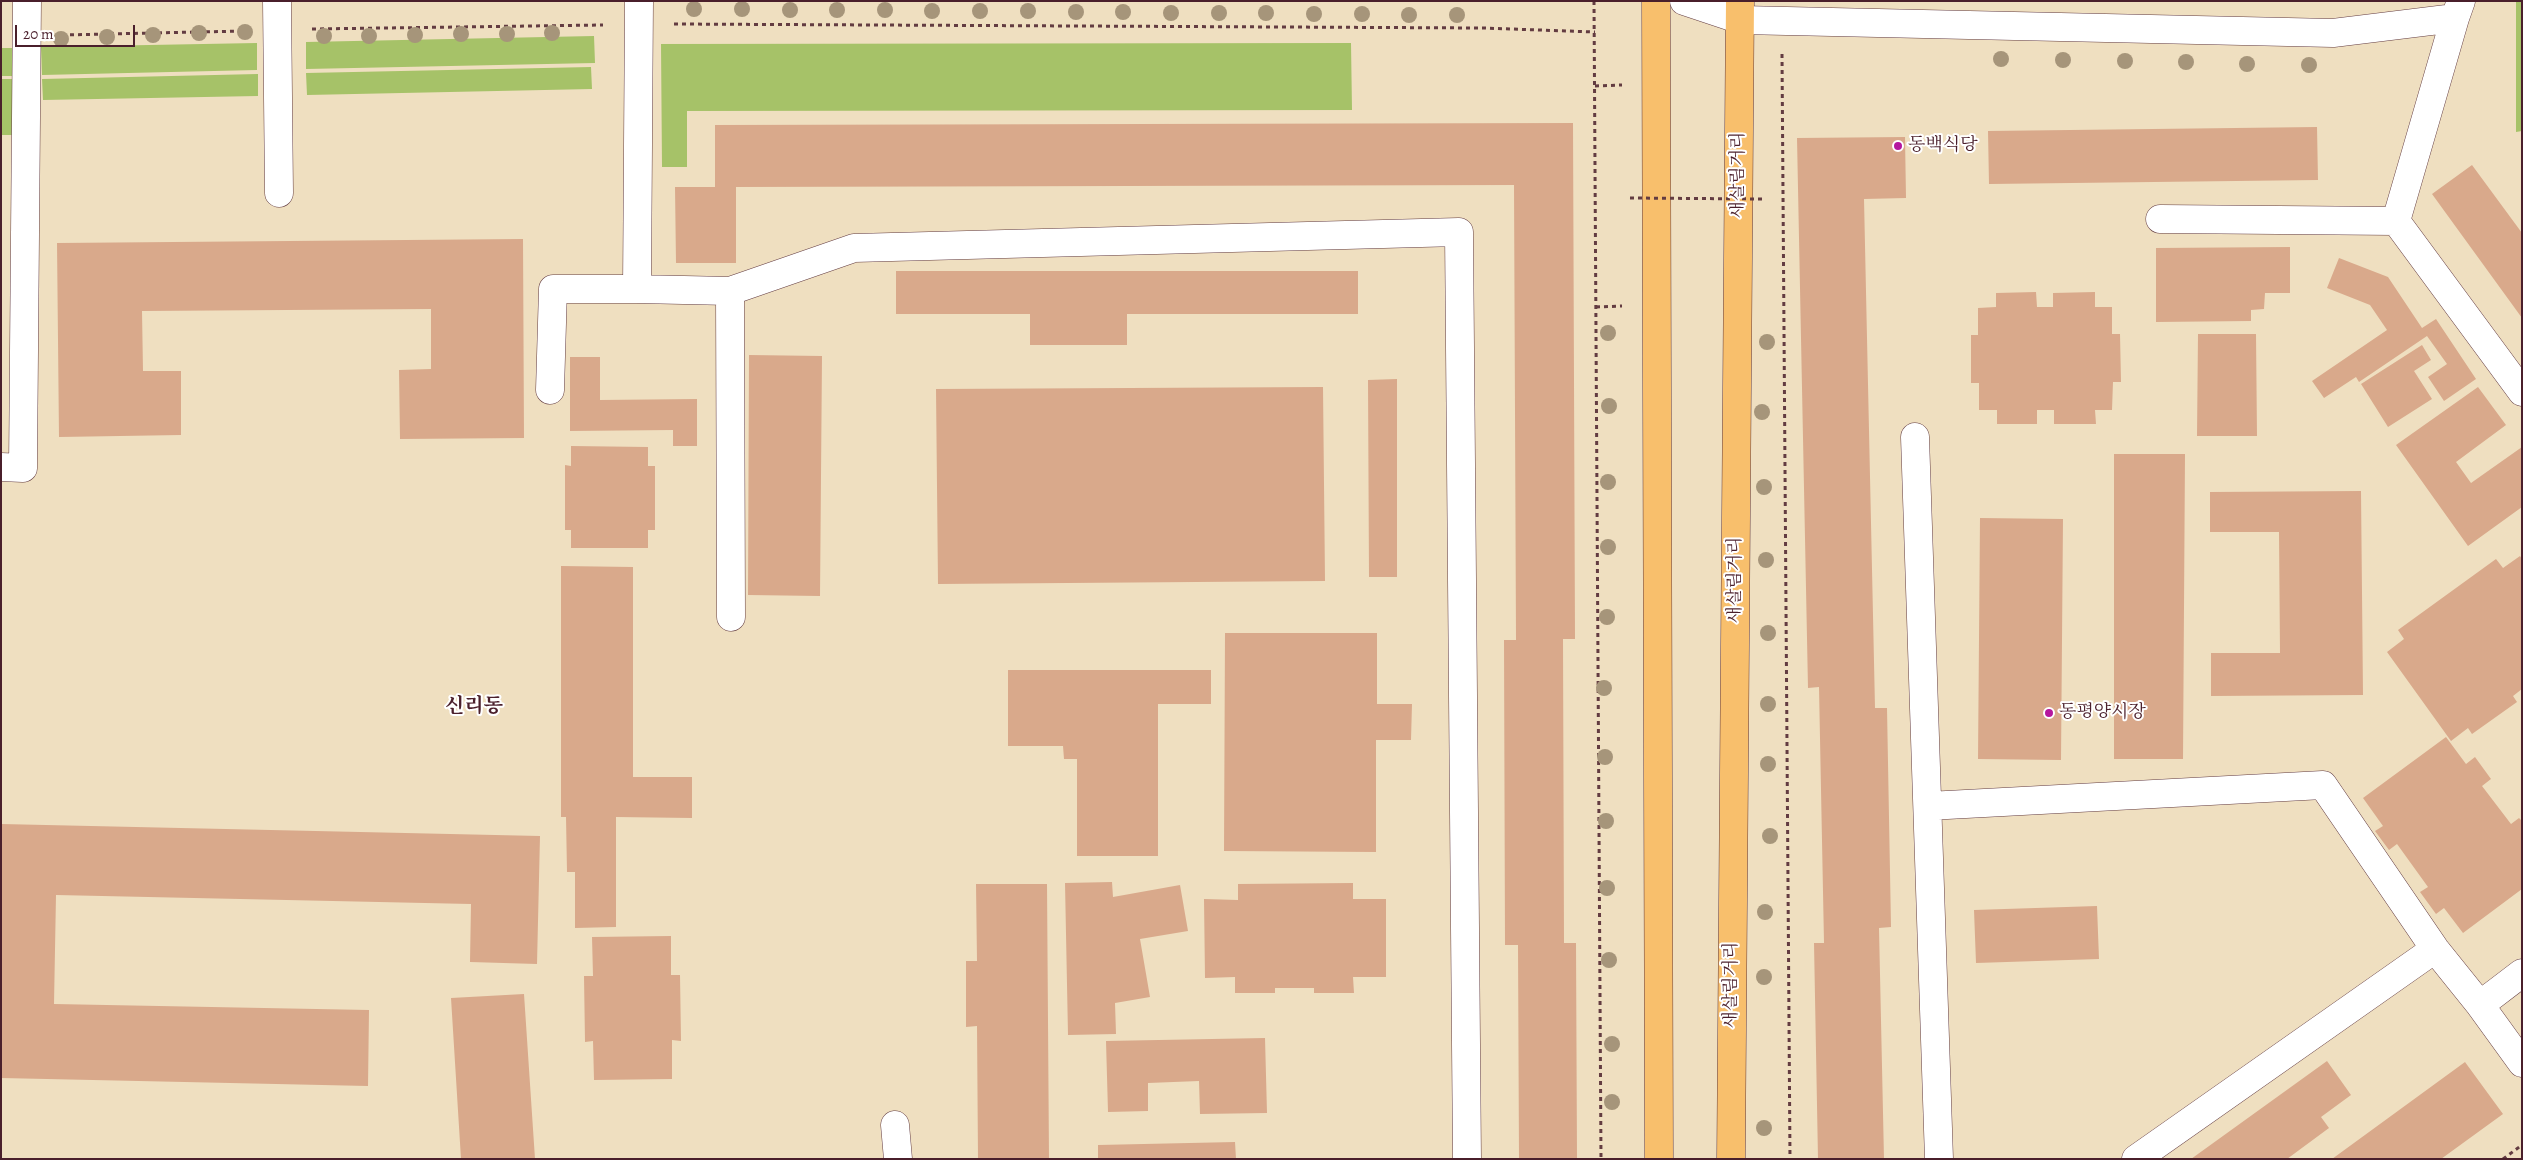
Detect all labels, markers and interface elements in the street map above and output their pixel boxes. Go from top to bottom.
scale bar [18,15,138,47]
text: 20 m [23,24,54,44]
street label: 새살림거리 [1728,132,1750,218]
place label: 동백식당 [1908,135,1978,157]
marker: 동백식당 [1892,140,1904,152]
street label: 새살림거리 [1725,537,1747,623]
district label: 신리동 [445,695,503,719]
place label: 동평양시장 [2059,702,2146,724]
marker: 동평양시장 [2043,707,2055,719]
street label: 새살림거리 [1721,942,1743,1028]

